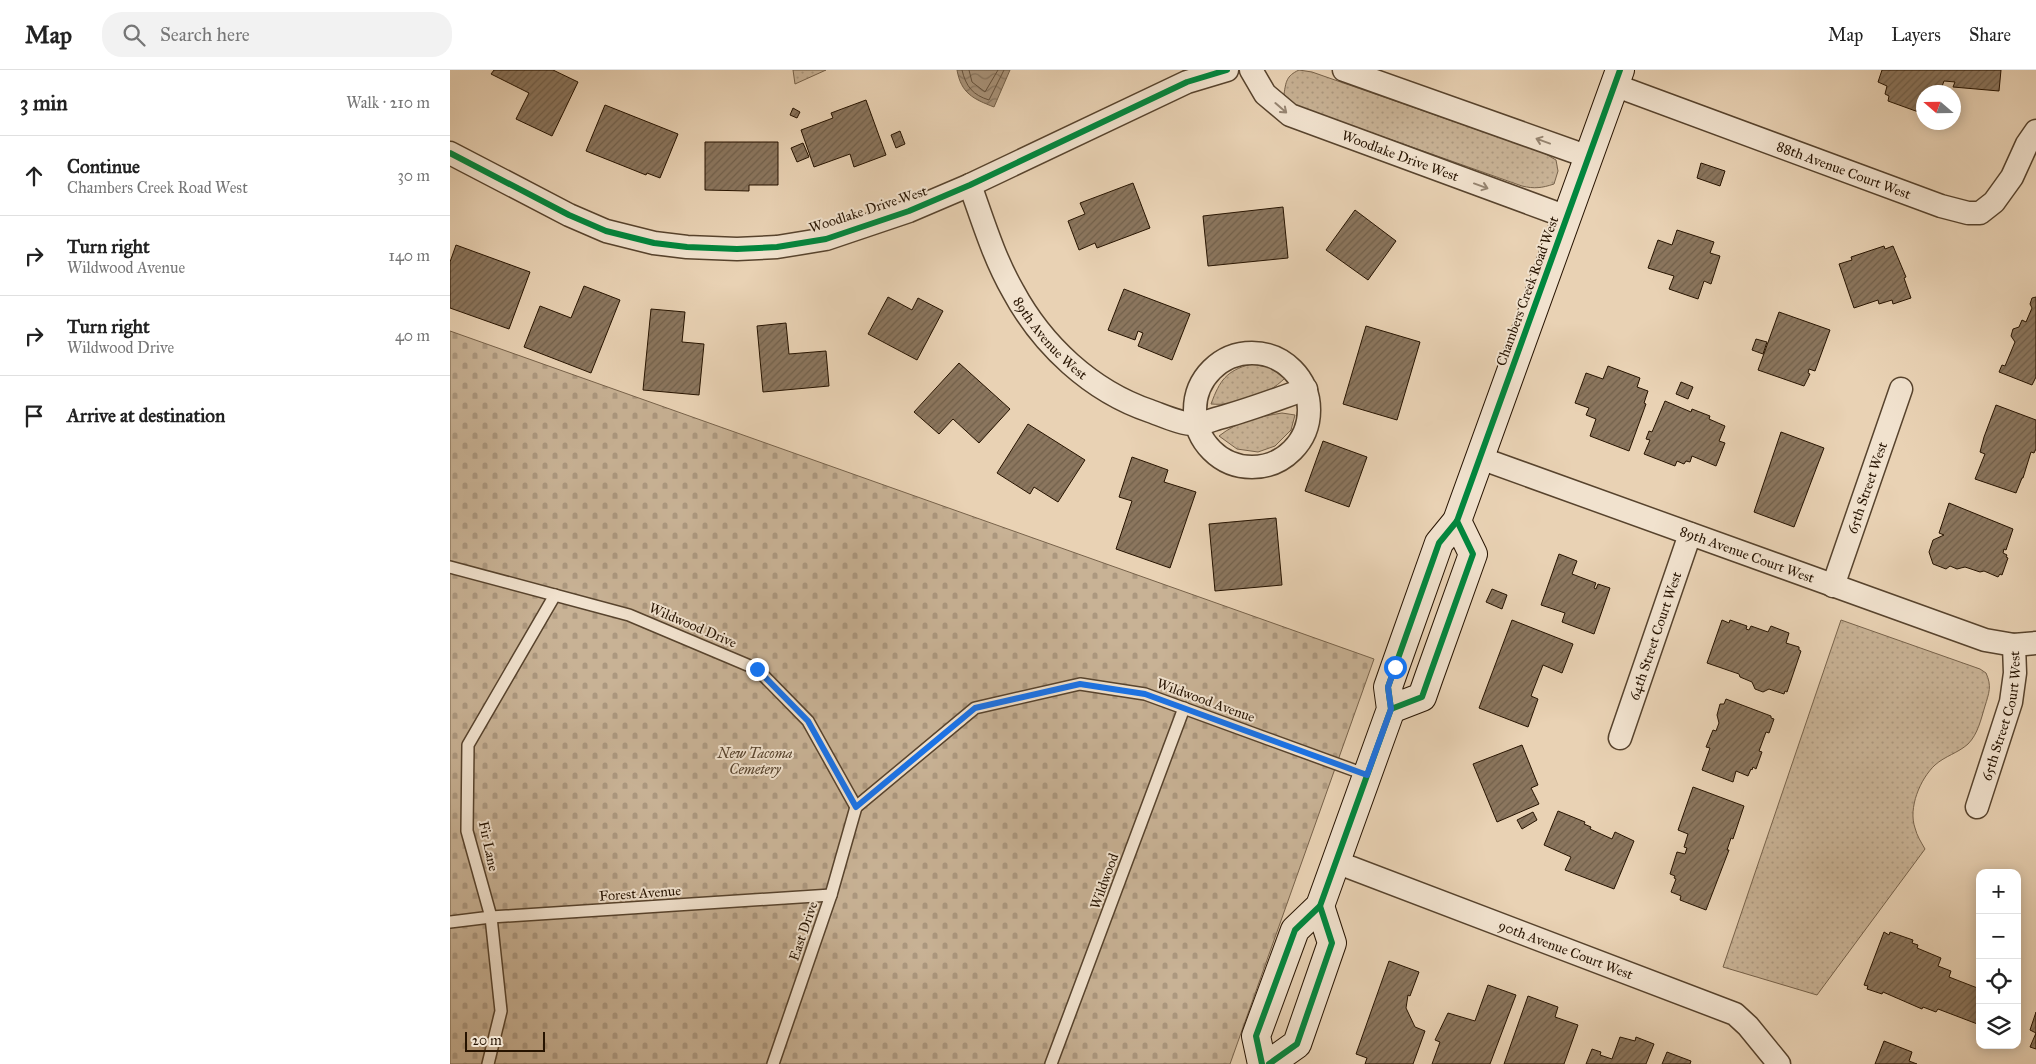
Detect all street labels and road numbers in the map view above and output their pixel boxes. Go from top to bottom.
street label: Woodlake Drive West [1339,127,1461,185]
street label: 88th Avenue Court West [1774,138,1913,203]
street label: Woodlake Drive West [807,182,929,237]
street label: Chambers Creek Road West [1492,214,1563,368]
street label: 89th Avenue West [1009,294,1090,383]
street label: 65th Street West [1844,440,1891,536]
street label: 89th Avenue Court West [1677,523,1817,587]
street label: 64th Street Court West [1626,570,1685,702]
street label: Wildwood Drive [646,599,739,652]
street label: 65th Street Court West [1978,651,2025,783]
street label: Wildwood Avenue [1154,675,1257,726]
street label: Fir Lane [475,819,502,873]
street label: Wildwood [1087,851,1122,911]
street label: Forest Avenue [599,882,682,905]
street label: East Drive [785,899,822,963]
street label: 90th Avenue Court West [1496,917,1635,983]

